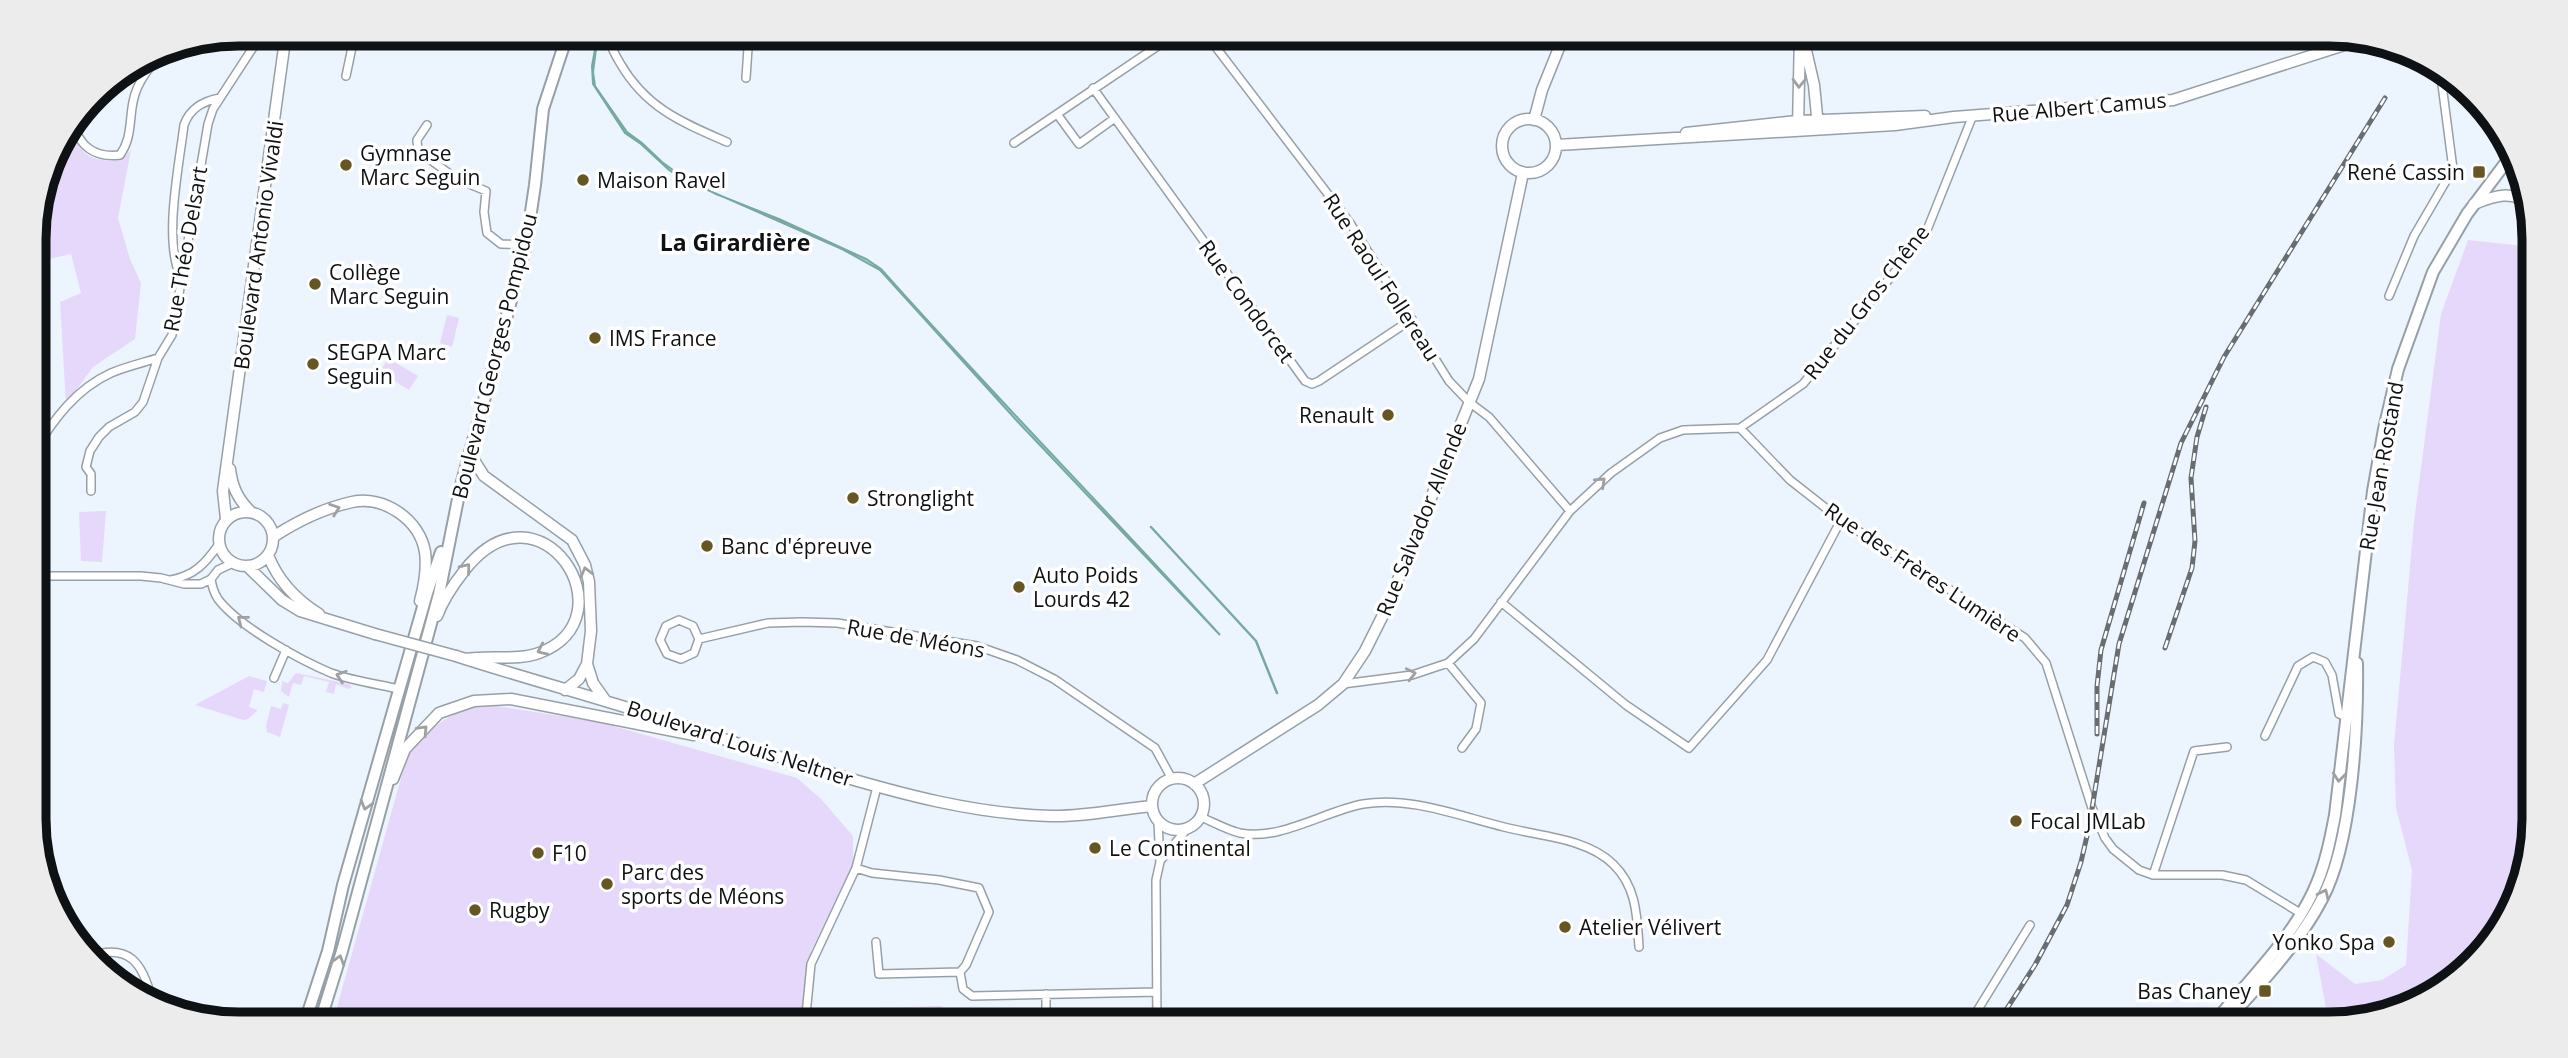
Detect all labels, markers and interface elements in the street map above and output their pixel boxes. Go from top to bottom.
one-way arrow [1791,77,1806,88]
street label: Rue Albert Camus [1991,85,2167,129]
street label: Boulevard Antonio Vivaldi [227,119,289,371]
place label: Gymnase Marc Seguin [360,139,480,191]
marker: Gymnase Marc Seguin [338,157,354,173]
place label: René Cassin [2347,158,2465,186]
street label: Rue Théo Delsart [157,164,213,334]
marker: René Cassin [2471,164,2487,180]
place label: Maison Ravel [597,166,726,194]
marker: Maison Ravel [575,172,591,188]
street label: Rue Raoul Follereau [1317,188,1447,366]
street label: Boulevard Georges Pompidou [445,210,543,502]
street label: Rue du Gros Chêne [1797,219,1935,385]
district label: La Girardière [660,226,810,258]
street label: Rue Condorcet [1193,234,1301,368]
place label: Collège Marc Seguin [329,258,449,310]
marker: Collège Marc Seguin [307,276,323,292]
place label: IMS France [609,324,717,352]
marker: IMS France [587,330,603,346]
place label: SEGPA Marc Seguin [327,338,446,390]
marker: SEGPA Marc Seguin [305,356,321,372]
street label: Rue Jean Rostand [2352,379,2410,553]
place label: Renault [1299,401,1374,429]
marker: Renault [1380,407,1396,423]
street label: Rue Salvador Allende [1369,418,1473,620]
one-way arrow [1593,478,1606,491]
place label: Stronglight [867,484,974,512]
marker: Stronglight [845,490,861,506]
street label: Rue des Frères Lumière [1819,496,2027,648]
one-way arrow [328,503,340,517]
place label: Banc d'épreuve [721,532,872,560]
marker: Banc d'épreuve [699,538,715,554]
place label: Auto Poids Lourds 42 [1033,561,1138,613]
one-way arrow [458,563,471,575]
one-way arrow [580,566,594,578]
marker: Auto Poids Lourds 42 [1011,579,1027,595]
street label: Rue de Méons [845,612,987,664]
one-way arrow [237,615,250,628]
one-way arrow [537,642,549,656]
one-way arrow [1405,668,1417,682]
one-way arrow [335,669,347,684]
street label: Boulevard Louis Neltner [623,693,857,793]
one-way arrow [415,725,428,738]
one-way arrow [2332,771,2347,782]
one-way arrow [360,799,375,811]
place label: Focal JMLab [2030,807,2146,835]
marker: Focal JMLab [2008,813,2024,829]
place label: Le Continental [1109,834,1251,862]
place label: F10 [552,839,587,867]
marker: Le Continental [1087,840,1103,856]
marker: F10 [530,845,546,861]
place label: Parc des sports de Méons [621,858,784,910]
marker: Parc des sports de Méons [599,876,615,892]
one-way arrow [2316,888,2330,901]
place label: Rugby [489,896,550,924]
marker: Rugby [467,902,483,918]
place label: Atelier Vélivert [1579,913,1721,941]
marker: Atelier Vélivert [1557,919,1573,935]
place label: Yonko Spa [2273,928,2375,956]
marker: Yonko Spa [2381,934,2397,950]
one-way arrow [331,954,346,966]
place label: Bas Chaney [2137,977,2251,1005]
marker: Bas Chaney [2257,983,2273,999]

